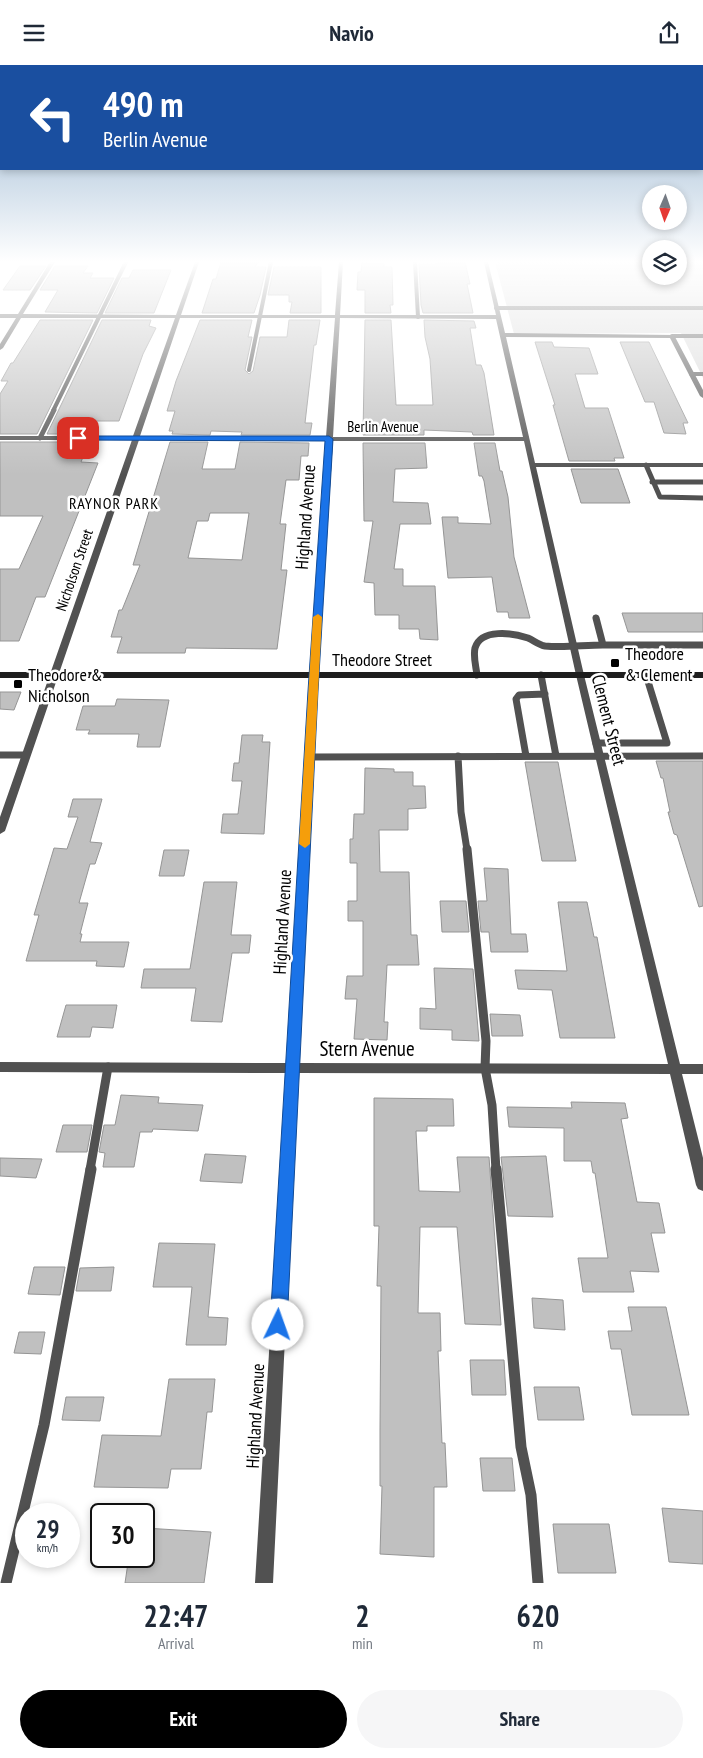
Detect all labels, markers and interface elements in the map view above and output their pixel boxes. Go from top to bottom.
icon: menu [20,19,48,47]
text: Navio [329,19,374,47]
icon: share [655,19,683,47]
text: 490 m [103,81,184,127]
icon: left [20,85,85,150]
text: Berlin Avenue [103,125,208,153]
north arrow [642,185,688,230]
map controls [642,185,687,285]
button: layers [642,240,687,285]
pin [57,417,99,459]
street label: Berlin Avenue [347,417,419,436]
icon: arrive [64,424,92,452]
street label: Highland Avenue [290,464,320,570]
district label: RAYNOR PARK [69,493,159,513]
street label: Nicholson Street [51,526,97,614]
place label: Theodore & Clement [625,642,693,686]
street label: Theodore Street [332,648,432,671]
marker: Theodore & Clement [609,657,621,669]
place label: Theodore & Nicholson [28,663,103,707]
street label: Clement Street [587,672,631,768]
marker: Theodore & Nicholson [12,678,24,690]
street label: Highland Avenue [268,869,296,975]
street label: Stern Avenue [319,1035,415,1062]
position arrow [251,1298,303,1350]
street label: Highland Avenue [241,1363,269,1469]
speed limit sign: 30 [90,1503,155,1568]
text: 29 [36,1513,59,1545]
text: km/h [37,1540,58,1555]
text: 22:47 [144,1596,208,1635]
text: 2 [355,1596,370,1635]
text: 620 [516,1596,559,1635]
text: Arrival [158,1633,194,1653]
text: min [352,1633,373,1653]
text: m [533,1633,543,1653]
button: Exit [20,1690,347,1748]
button: Share [357,1690,683,1748]

